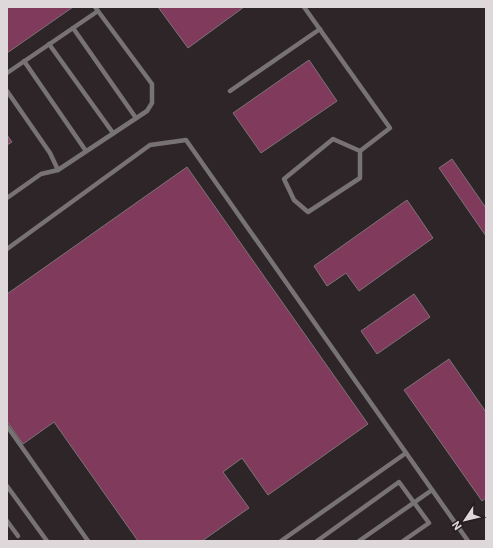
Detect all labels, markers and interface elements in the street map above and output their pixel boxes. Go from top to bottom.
north arrow [445,500,485,540]
text: N [450,518,465,532]

